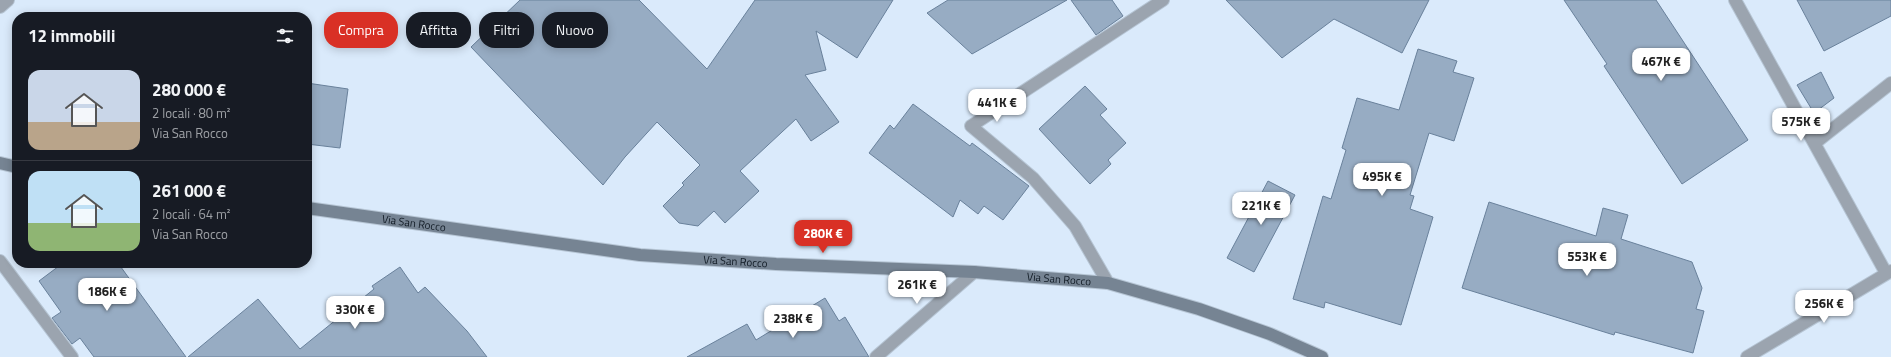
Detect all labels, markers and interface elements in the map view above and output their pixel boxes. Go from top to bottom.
chip: Compra [324,12,398,48]
chip: Affitta [406,12,471,48]
chip: Filtri [479,12,534,48]
chip: Nuovo [542,12,608,48]
text: 12 immobili [28,23,115,49]
icon: filters [274,25,296,47]
pin: 467K € [1628,48,1694,82]
text: 467K € [1641,51,1681,71]
text: 280 000 € [152,77,226,103]
icon: home [60,86,108,134]
pin: 441K € [964,89,1030,123]
text: 441K € [977,92,1017,112]
text: 2 locali · 80 m² [152,103,231,123]
pin: 575K € [1768,108,1834,142]
text: 575K € [1781,111,1821,131]
text: Via San Rocco [152,123,228,143]
pin: 495K € [1349,163,1415,197]
text: 495K € [1362,166,1402,186]
text: 261 000 € [152,178,226,204]
icon: home [60,187,108,235]
pin: 221K € [1228,192,1294,226]
text: 221K € [1241,195,1281,215]
text: 2 locali · 64 m² [152,204,231,224]
street label: Via San Rocco [381,211,447,236]
pin: 280K € [790,220,856,254]
text: 280K € [803,223,843,243]
text: Via San Rocco [152,224,228,244]
pin: 553K € [1554,243,1620,277]
text: 553K € [1567,246,1607,266]
street label: Via San Rocco [703,251,768,271]
street label: Via San Rocco [1026,268,1092,290]
pin: 261K € [884,271,950,305]
text: 261K € [897,274,937,294]
pin: 186K € [74,278,140,312]
text: 186K € [87,281,127,301]
pin: 256K € [1791,290,1857,324]
text: 256K € [1804,293,1844,313]
pin: 330K € [322,296,388,330]
text: 330K € [335,299,375,319]
pin: 238K € [760,305,826,339]
text: 238K € [773,308,813,328]

